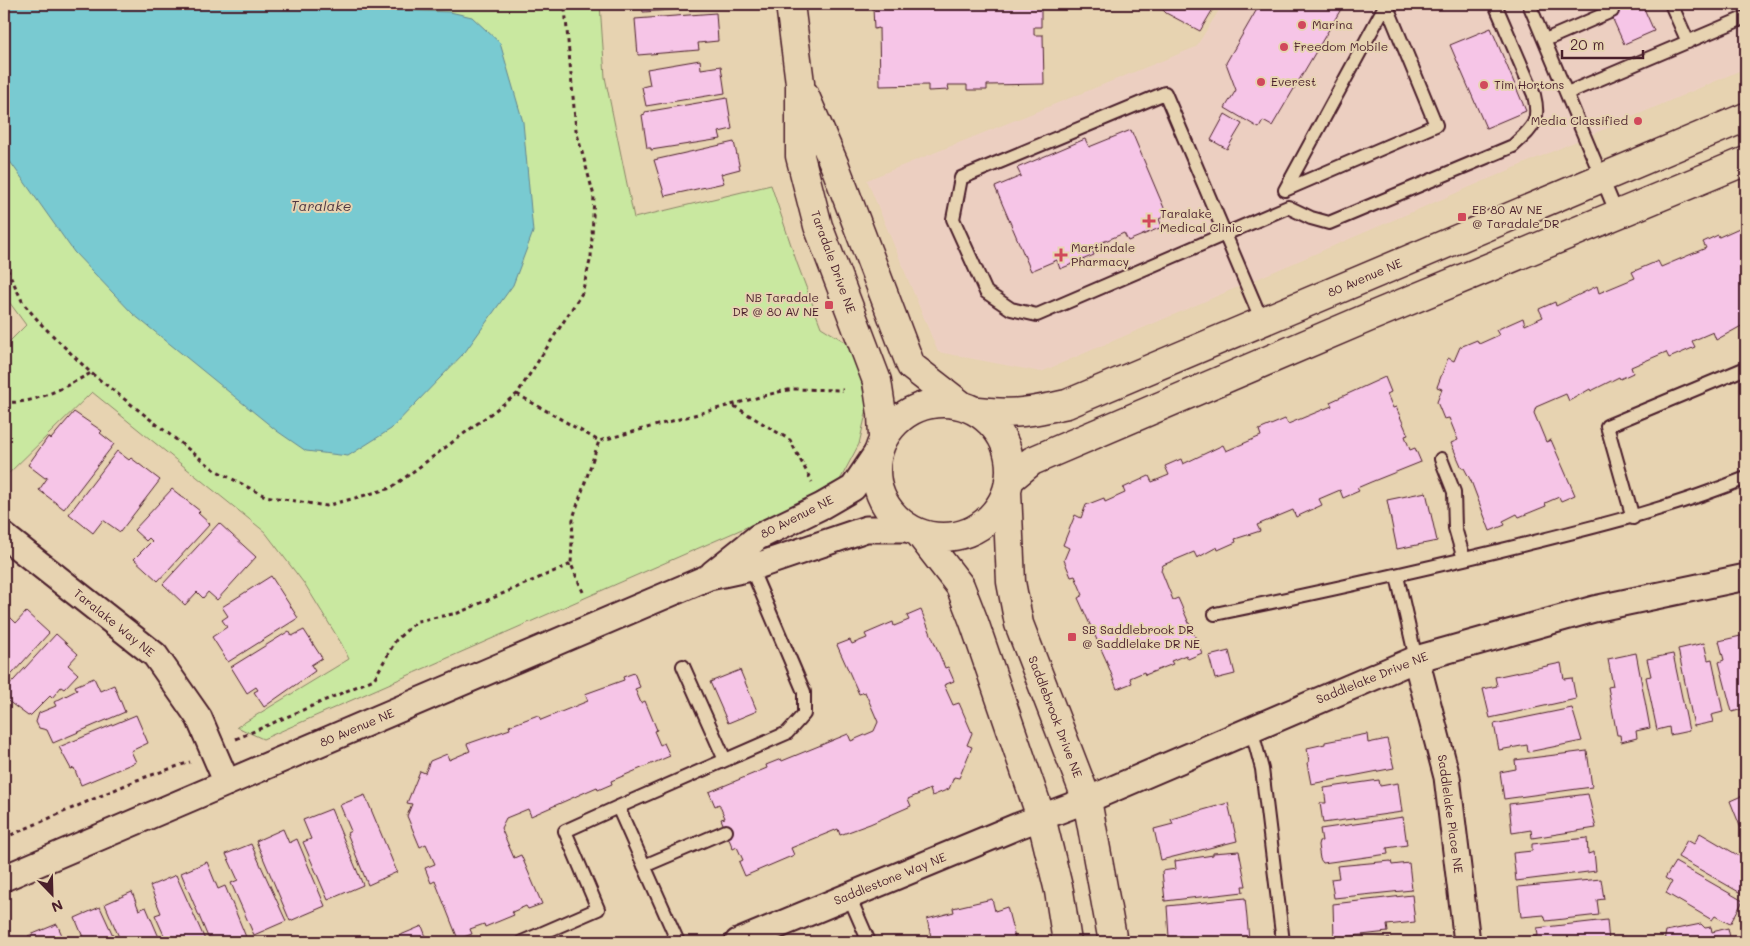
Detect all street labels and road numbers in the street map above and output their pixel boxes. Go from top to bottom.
street label: Taradale Drive NE [808,208,860,315]
street label: 80 Avenue NE [1325,254,1404,300]
street label: 80 Avenue NE [757,491,836,541]
street label: Taralake Way NE [71,585,158,660]
street label: Saddlelake Drive NE [1313,647,1430,707]
street label: Saddlebrook Drive NE [1025,653,1087,780]
street label: 80 Avenue NE [317,704,396,750]
street label: Saddlelake Place NE [1435,753,1467,874]
street label: Saddlestone Way NE [831,848,948,908]

